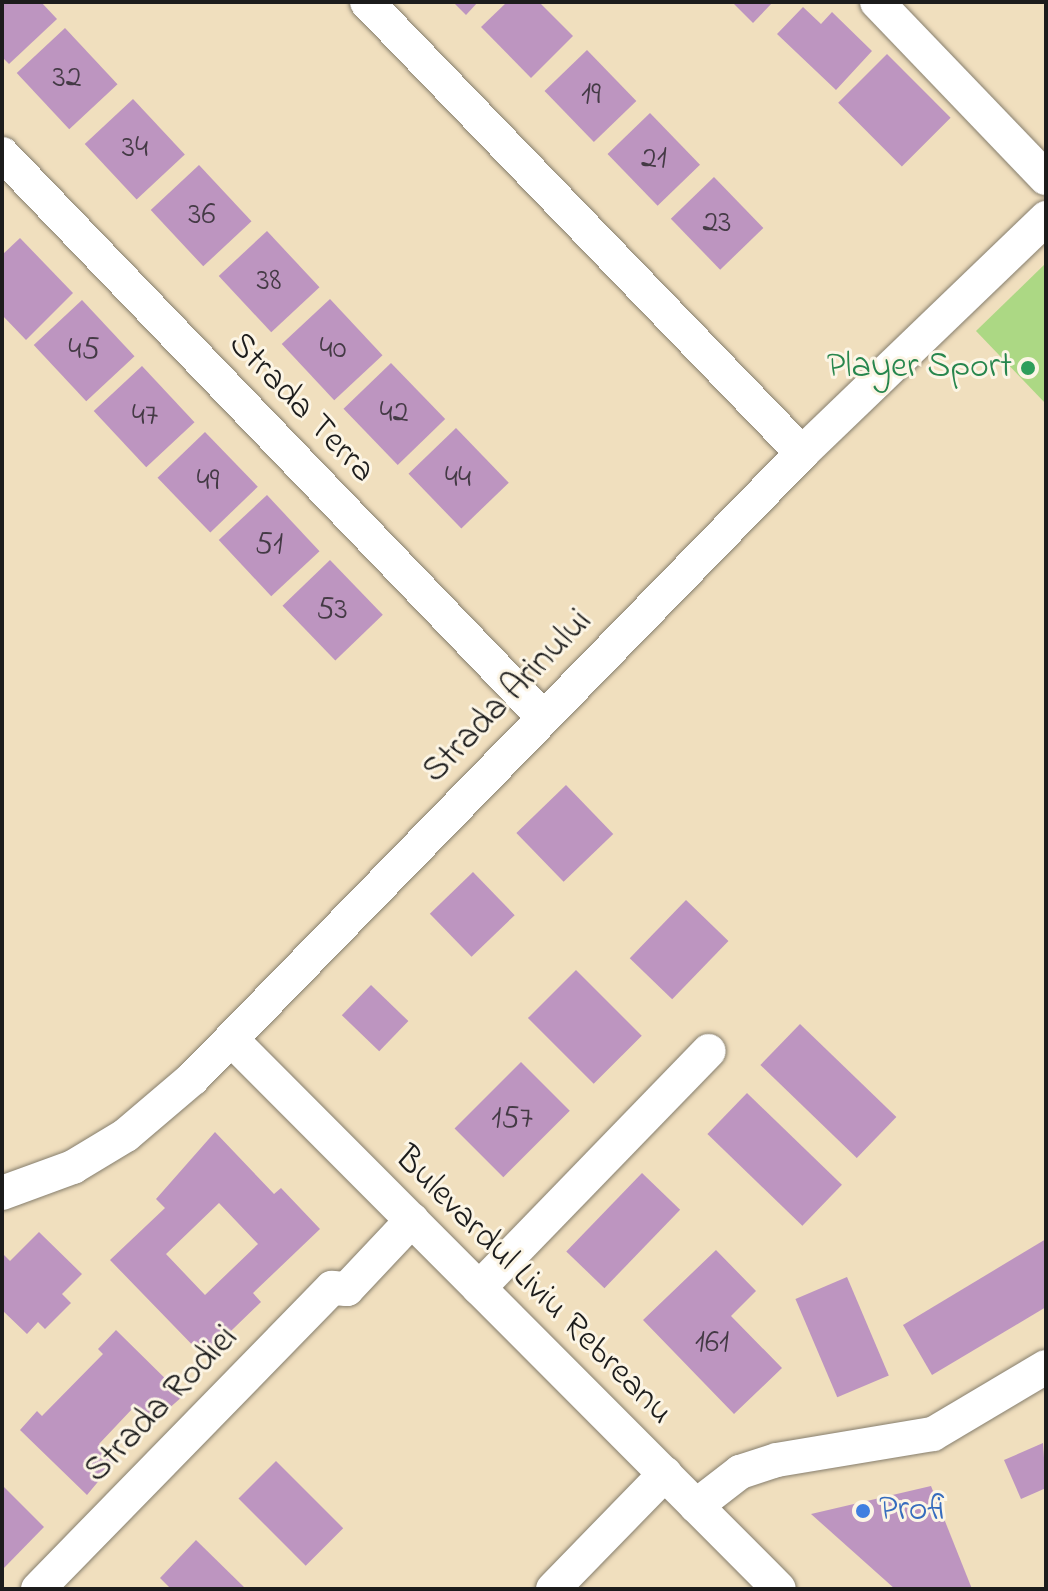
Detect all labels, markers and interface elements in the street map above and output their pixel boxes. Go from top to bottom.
house number: 32 [52,60,82,98]
house number: 19 [581,77,601,115]
house number: 34 [122,130,148,168]
house number: 21 [641,141,667,179]
house number: 36 [188,197,216,235]
house number: 23 [702,205,732,243]
house number: 38 [256,263,282,301]
street label: Strada Terra [218,324,384,492]
house number: 40 [319,331,347,369]
house number: 45 [68,332,100,370]
place label: Player Sport [827,346,1012,390]
marker: Player Sport [1019,359,1037,377]
house number: 42 [379,395,409,433]
house number: 47 [132,398,158,436]
house number: 44 [445,460,471,498]
house number: 49 [197,463,219,501]
house number: 51 [255,527,283,565]
house number: 53 [316,592,348,630]
street label: Strada Arinului [414,601,602,793]
house number: 157 [491,1101,533,1139]
street label: Bulevardul Liviu Rebreanu [385,1138,681,1434]
street label: Strada Rodiei [76,1317,248,1493]
house number: 161 [695,1325,729,1363]
place label: Profi [879,1489,951,1533]
marker: Profi [854,1502,872,1520]

